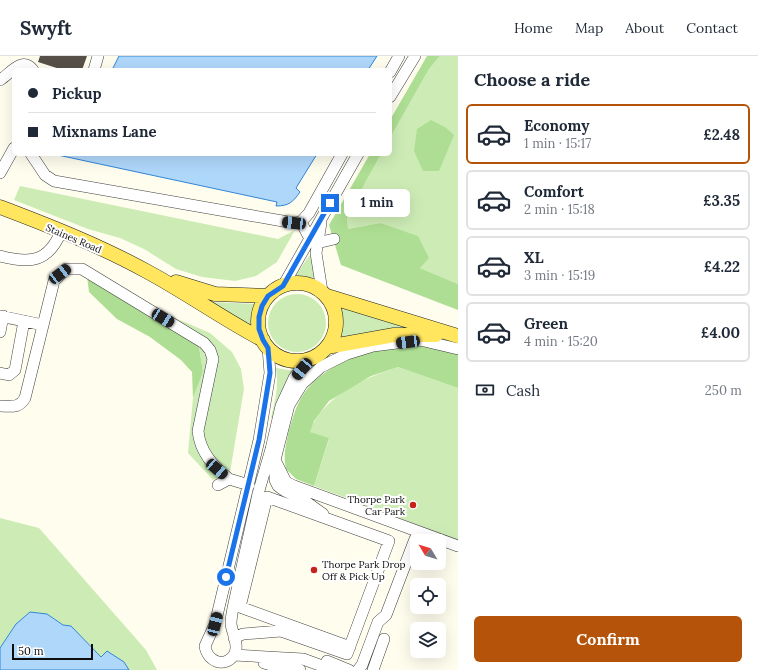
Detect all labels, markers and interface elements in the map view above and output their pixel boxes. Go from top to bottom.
text: Swyft [20,16,72,40]
text: Home [514,19,553,37]
text: Map [575,19,603,37]
text: About [625,19,664,37]
text: Contact [686,19,738,37]
text: Choose a ride [474,68,590,91]
text: Pickup [52,84,101,103]
icon: car [476,116,512,152]
text: Economy [524,116,589,135]
text: Mixnams Lane [52,122,157,141]
text: £2.48 [703,125,740,144]
text: 1 min · 15:17 [524,135,591,152]
icon: car [476,182,512,218]
text: Comfort [524,182,584,201]
callout: 1 min [344,189,410,217]
text: £3.35 [703,191,740,210]
route end [321,194,339,212]
text: 1 min [360,194,394,211]
text: 2 min · 15:18 [524,201,595,218]
car [281,216,307,230]
street label: Staines Road [44,221,104,256]
icon: car [476,248,512,284]
text: XL [524,248,544,267]
text: £4.22 [704,257,740,276]
car [47,262,73,286]
text: 3 min · 15:19 [524,267,595,284]
car [150,307,176,329]
icon: car [476,314,512,350]
text: Green [524,314,568,333]
text: £4.00 [701,323,740,342]
text: 4 min · 15:20 [524,333,598,350]
car [395,335,421,349]
car [290,356,314,382]
icon: cash [474,379,496,401]
text: Cash [506,381,540,400]
text: 250 m [705,382,742,399]
car [204,457,230,481]
place label: Thorpe Park Car Park [348,493,406,518]
marker: Thorpe Park Car Park [408,500,418,510]
north arrow [410,534,446,570]
map controls [410,534,446,658]
place label: Thorpe Park Drop Off & Pick Up [322,558,406,583]
marker: Thorpe Park Drop Off & Pick Up [309,565,319,575]
route start [217,568,235,586]
button: locate [410,578,446,614]
car [206,611,224,637]
button: Confirm [474,616,742,662]
button: layers [410,622,446,658]
scale bar [12,642,93,661]
text: 50 m [18,644,44,658]

